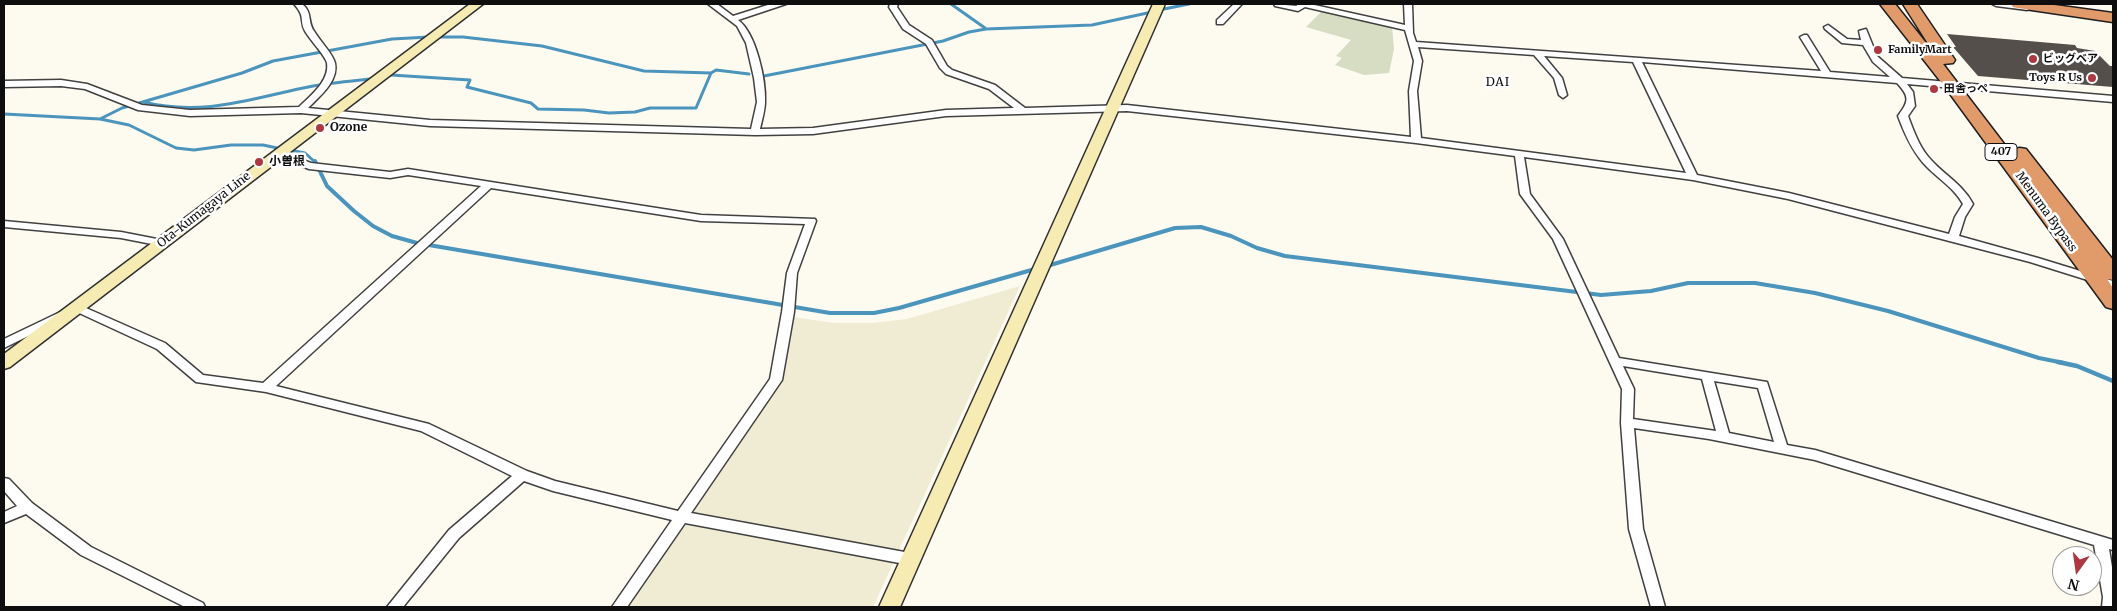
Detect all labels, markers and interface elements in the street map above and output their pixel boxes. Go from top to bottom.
place label: FamilyMart [1888,43,1952,57]
marker: FamilyMart [1872,44,1884,56]
place label: ビッグベア [2043,52,2098,66]
marker: ビッグベア [2027,53,2039,65]
place label: Toys R Us [2029,71,2082,85]
marker: Toys R Us [2086,72,2098,84]
district label: DAI [1485,76,1511,90]
place label: 田舎っぺ [1944,82,1988,96]
marker: 田舎っぺ [1928,83,1940,95]
place label: Ozone [330,121,367,135]
marker: Ozone [314,122,326,134]
road number: 407 [1985,144,2017,160]
place label: 小曽根 [269,155,305,169]
marker: 小曽根 [253,156,265,168]
street label: Ota-Kumagaya Line [154,169,254,251]
street label: Menuma Bypass [2012,169,2080,255]
north arrow [2052,546,2102,596]
text: N [2066,575,2081,595]

